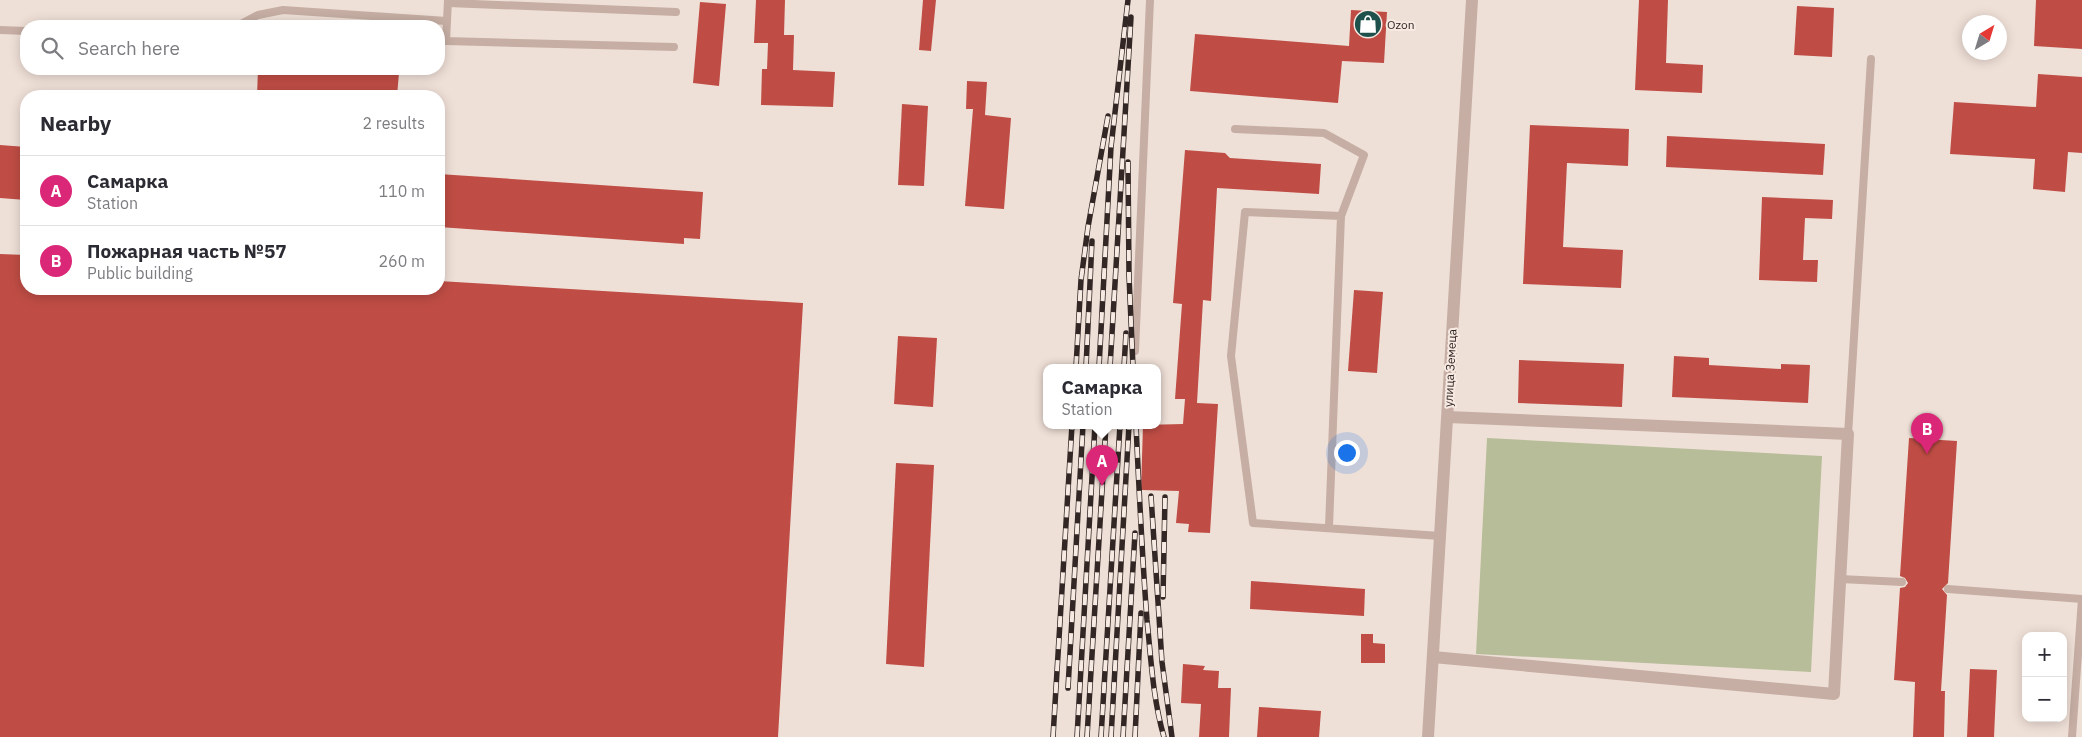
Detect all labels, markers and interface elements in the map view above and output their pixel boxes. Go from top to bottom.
shop icon: Ozon [1353,9,1383,39]
north arrow [1962,15,2007,60]
place label: Ozon [1387,17,1414,32]
search box [20,20,445,75]
icon: search [38,34,66,62]
text: Search here [78,36,180,60]
text: Nearby [40,109,111,137]
text: 2 results [362,113,425,133]
text: Самарка [87,169,168,193]
text: A [51,181,61,201]
text: 110 m [378,181,425,201]
text: Station [87,193,138,213]
text: Пожарная часть №57 [87,239,287,263]
text: B [51,251,61,271]
text: 260 m [378,251,425,271]
text: Public building [87,263,193,283]
street label: улица Земеца [1440,328,1460,408]
popup [1043,364,1161,429]
text: Самарка [1061,375,1143,399]
text: Station [1061,399,1113,419]
pin: B [1911,413,1943,454]
your location [1334,440,1360,466]
pin: A [1086,445,1118,486]
map controls [2022,632,2067,722]
button: + [2022,632,2067,677]
button: − [2022,677,2067,722]

